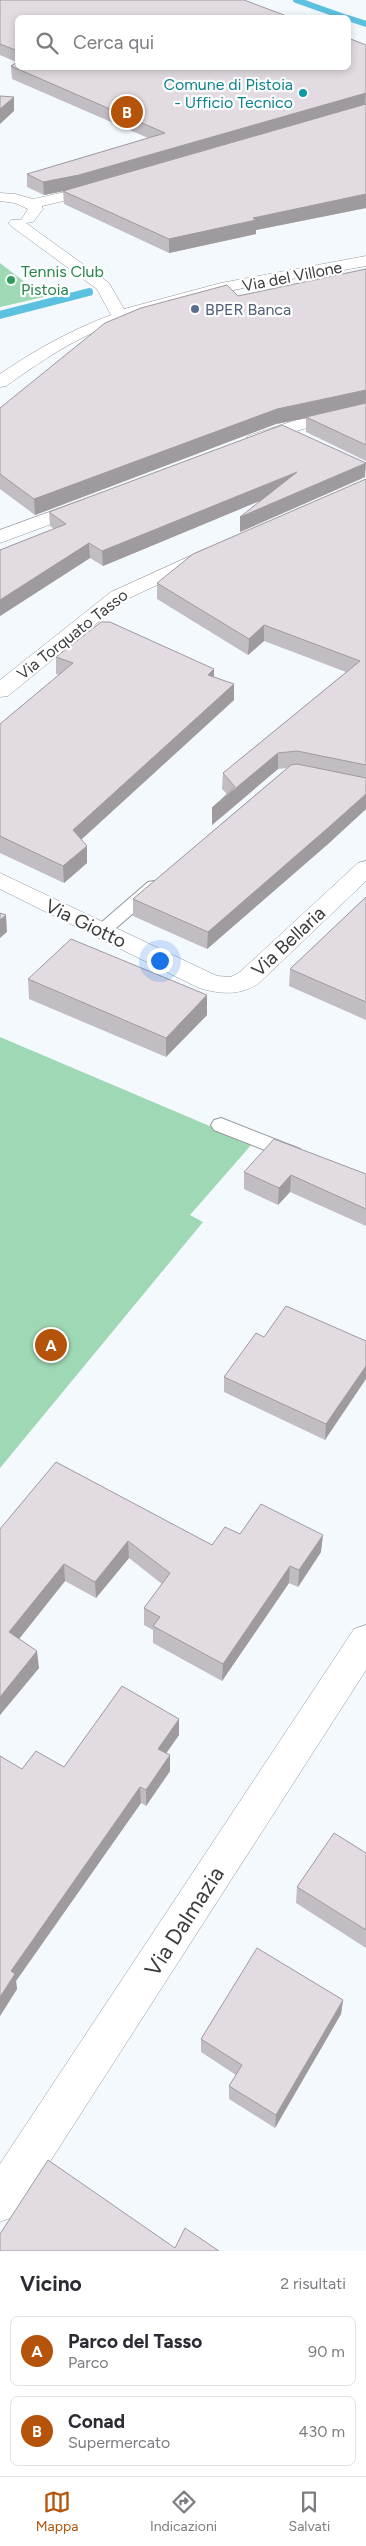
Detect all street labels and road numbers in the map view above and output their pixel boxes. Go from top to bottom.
street label: Via del Villone [241,257,344,295]
street label: Via Torquato Tasso [13,585,131,684]
street label: Via Giotto [42,894,130,953]
street label: Via Bellaria [247,901,330,981]
street label: Via Dalmazia [139,1861,230,1981]

